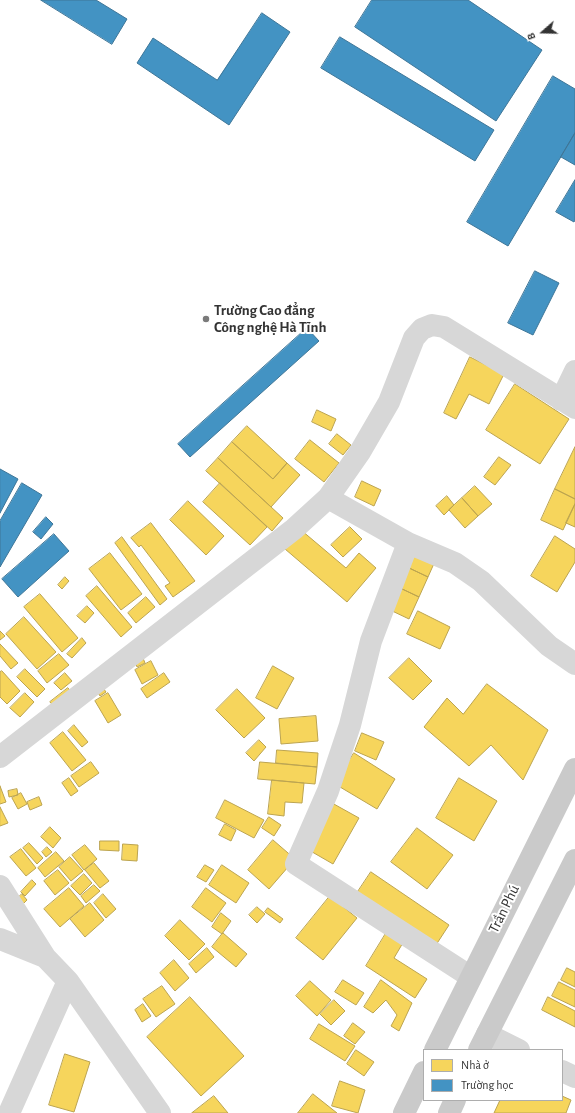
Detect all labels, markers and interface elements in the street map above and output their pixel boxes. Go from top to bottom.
north arrow [523,12,563,52]
text: B [525,31,538,41]
place label: Trường Cao đẳng Công nghệ Hà Tĩnh [214,301,326,336]
marker: Trường Cao đẳng Công nghệ Hà Tĩnh [201,314,211,324]
street label: Trần Phú [485,882,523,936]
legend [423,1049,563,1101]
text: Nhà ở [461,1059,489,1071]
text: Trường học [461,1079,513,1091]

